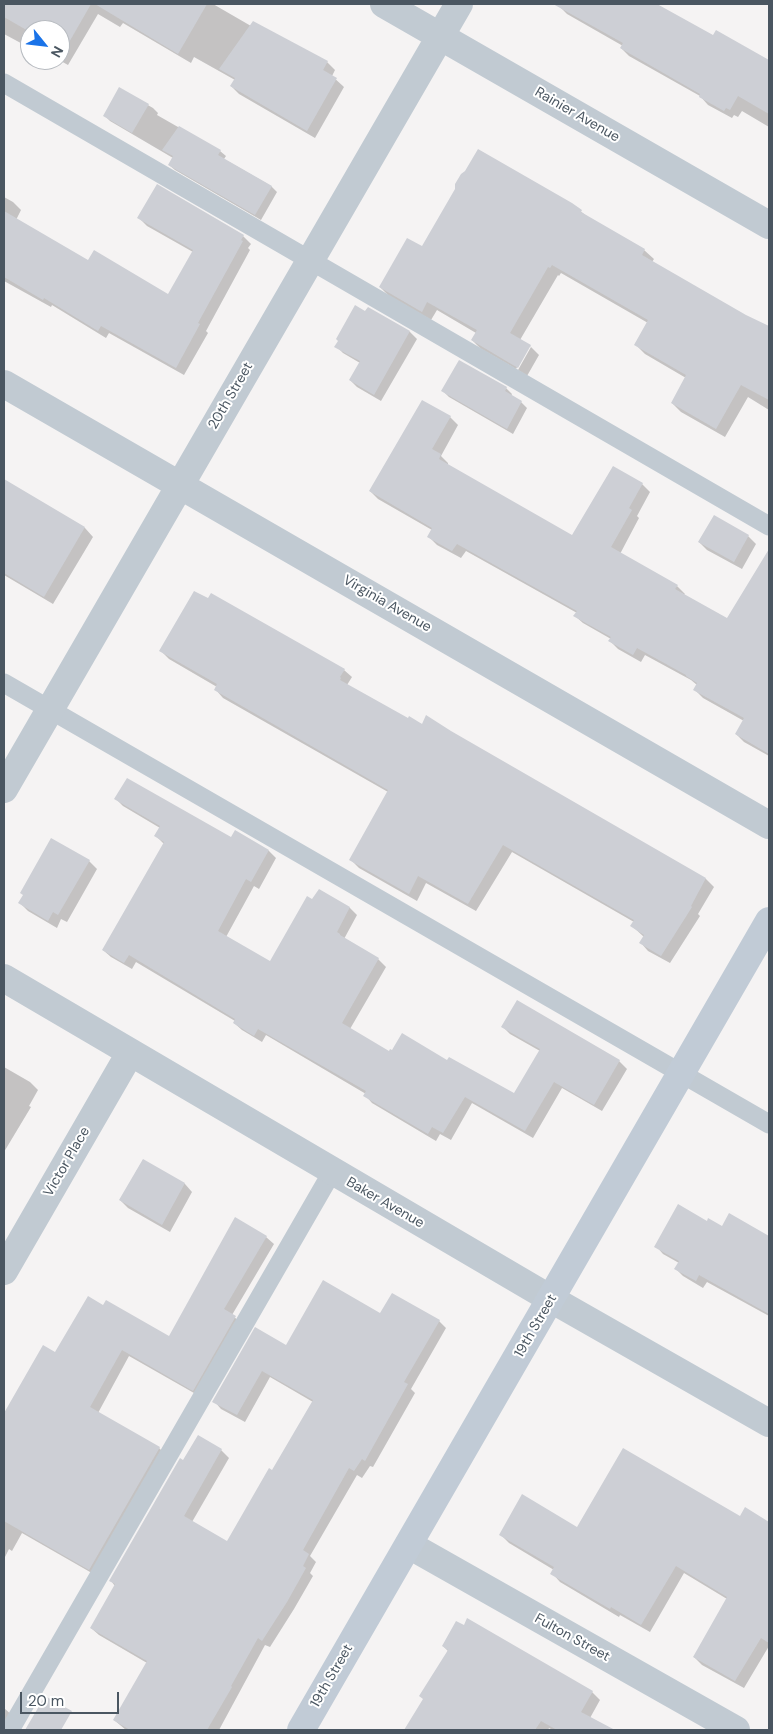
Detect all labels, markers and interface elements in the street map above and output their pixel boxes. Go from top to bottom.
north arrow [20,20,70,70]
text: N [47,43,68,61]
street label: Rainier Avenue [532,84,622,146]
street label: 20th Street [205,360,257,432]
street label: Virginia Avenue [340,572,434,636]
street label: Victor Place [40,1124,94,1200]
street label: Baker Avenue [343,1174,427,1232]
street label: 19th Street [511,1291,561,1361]
street label: Fulton Street [531,1610,613,1666]
street label: 19th Street [307,1641,357,1711]
scale bar [22,1682,121,1714]
text: 20 m [28,1691,64,1711]

